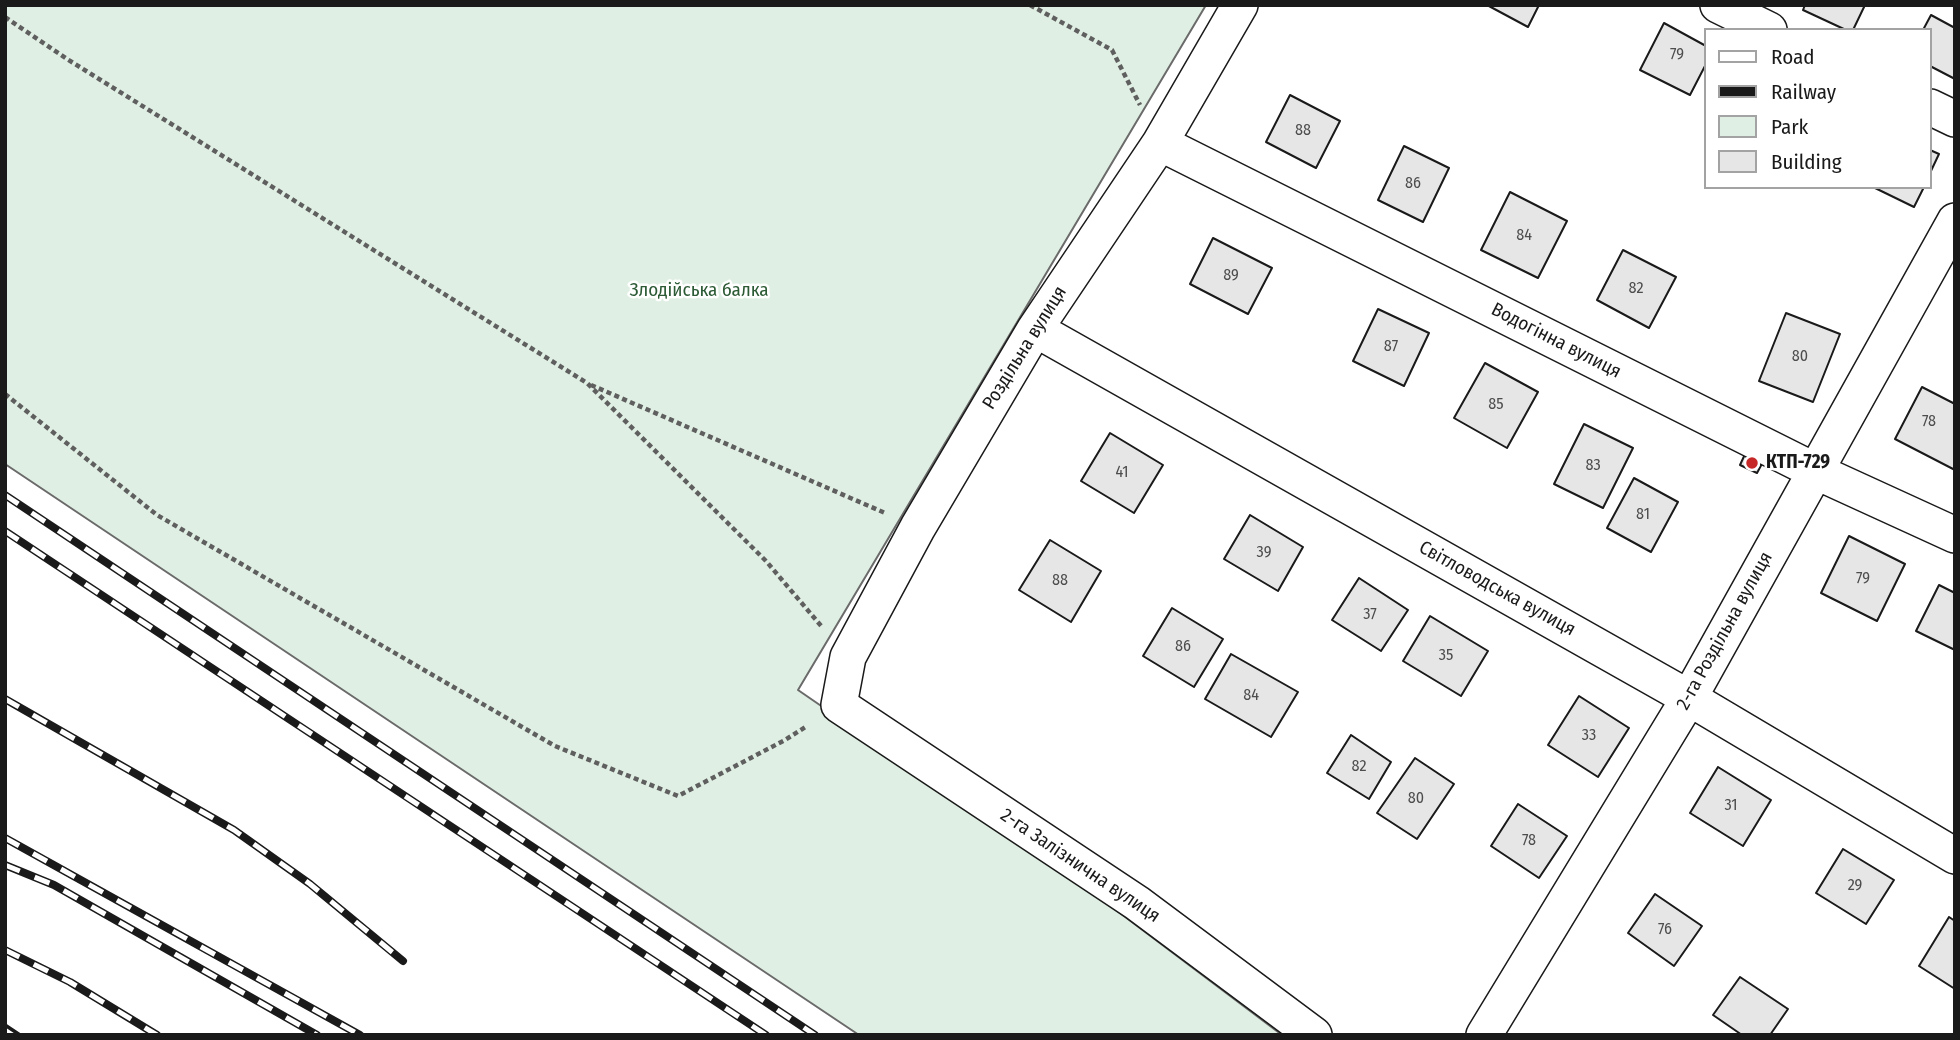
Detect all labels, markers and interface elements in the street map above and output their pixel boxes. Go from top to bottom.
legend [1704,28,1932,189]
text: Road [1771,44,1815,70]
house number: 79 [1670,45,1684,65]
text: Railway [1771,79,1836,105]
text: Park [1771,114,1808,140]
house number: 88 [1295,121,1311,141]
text: Building [1771,149,1842,175]
house number: 86 [1405,174,1421,194]
house number: 84 [1516,226,1532,246]
house number: 89 [1223,266,1239,286]
house number: 82 [1629,279,1643,299]
park label: Злодійська балка [629,280,769,302]
street label: Роздільна вулиця [978,282,1072,414]
street label: Водогінна вулиця [1487,298,1625,384]
house number: 87 [1384,337,1398,357]
house number: 80 [1792,347,1808,367]
house number: 85 [1488,395,1504,415]
house number: 78 [1922,412,1936,432]
place label: КТП-729 [1766,452,1830,474]
marker: КТП-729 [1744,455,1760,471]
house number: 83 [1585,456,1601,476]
house number: 41 [1115,463,1129,483]
house number: 81 [1636,505,1650,525]
street label: Світловодська вулиця [1415,536,1579,642]
house number: 39 [1257,543,1271,563]
street label: 2-га Роздільна вулиця [1672,548,1778,714]
house number: 79 [1856,569,1870,589]
house number: 88 [1052,571,1068,591]
house number: 37 [1363,605,1377,625]
house number: 86 [1175,637,1191,657]
house number: 35 [1439,646,1453,666]
house number: 84 [1243,686,1259,706]
house number: 33 [1582,726,1596,746]
house number: 82 [1352,757,1366,777]
house number: 80 [1408,789,1424,809]
house number: 31 [1724,796,1738,816]
street label: 2-га Залізнична вулиця [996,804,1164,928]
house number: 78 [1522,831,1536,851]
house number: 29 [1848,876,1862,896]
house number: 76 [1658,920,1672,940]

